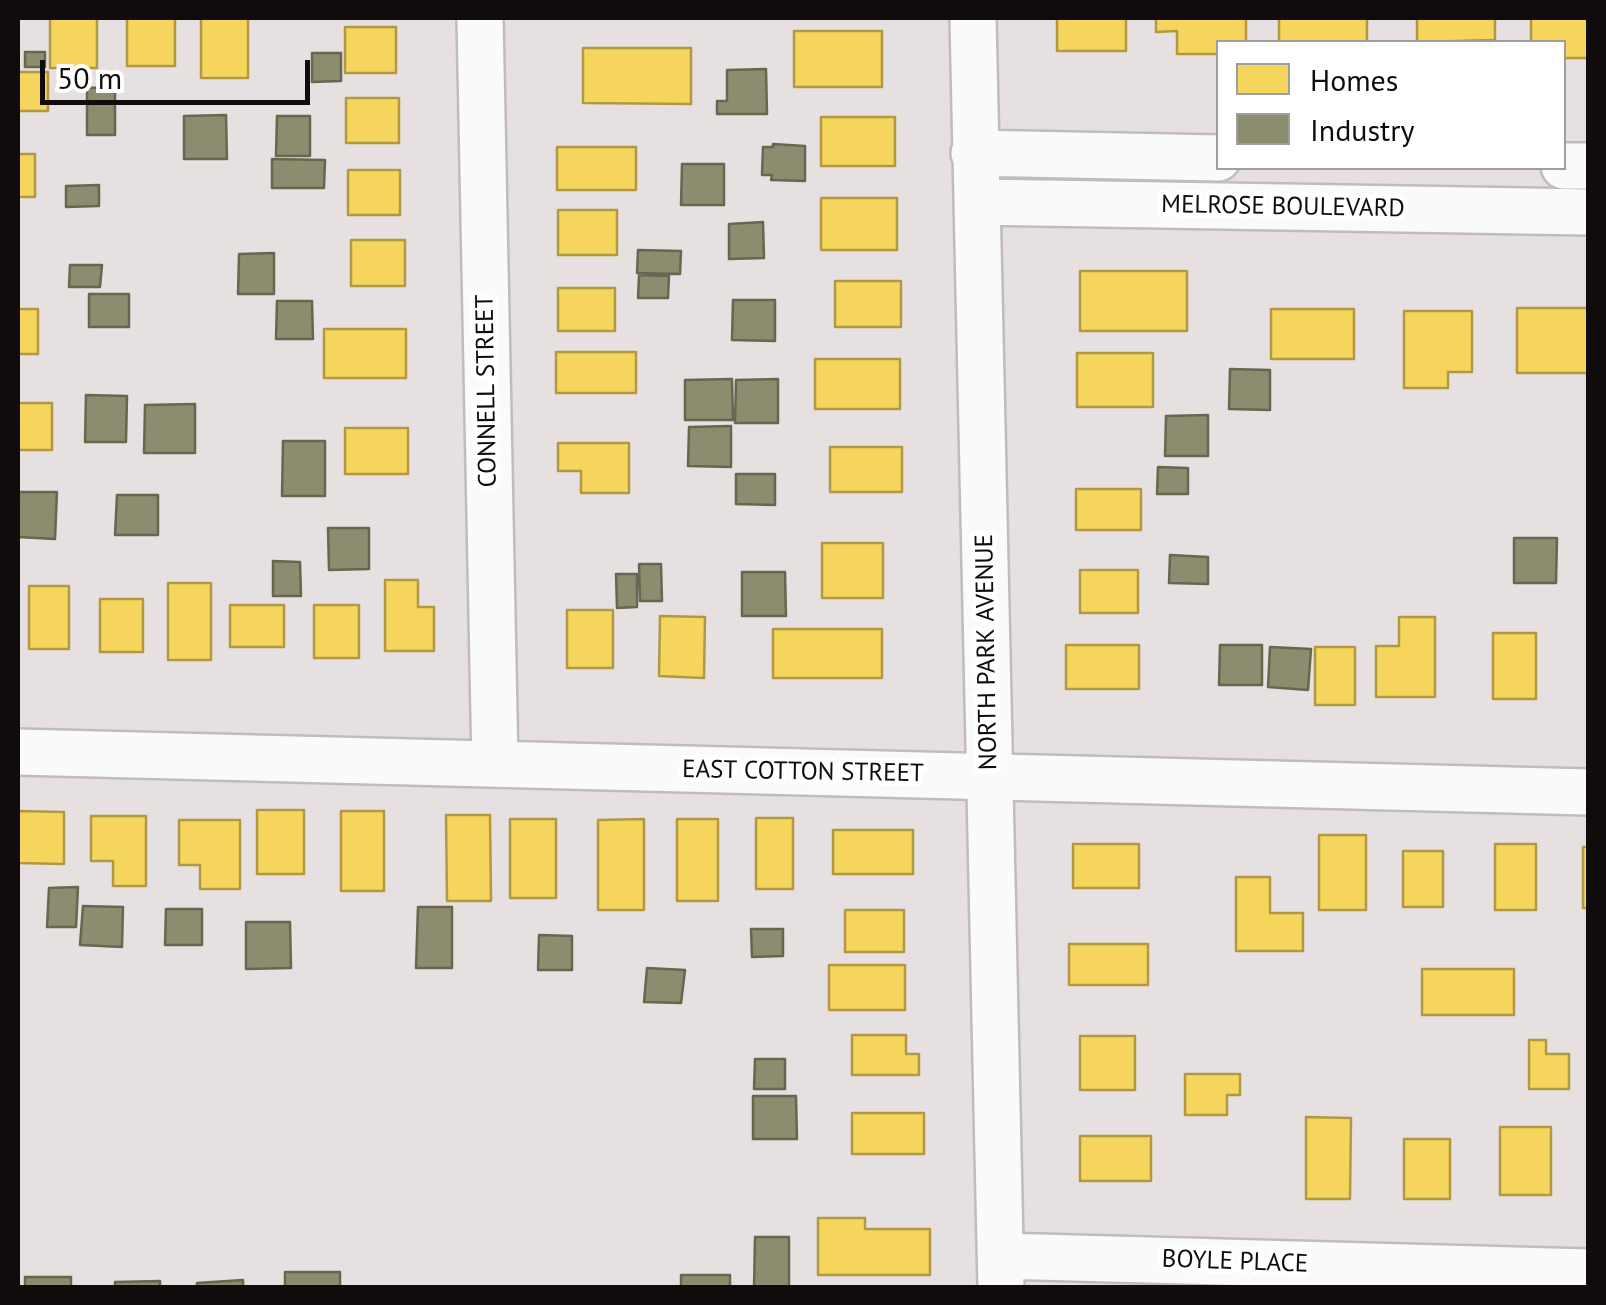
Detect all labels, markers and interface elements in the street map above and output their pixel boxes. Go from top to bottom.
scale bar [45,40,315,102]
legend [1216,40,1566,170]
text: 50 m [57,58,122,97]
text: Homes [1310,60,1398,99]
text: Industry [1310,110,1414,149]
street label: MELROSE BOULEVARD [1161,190,1405,224]
street label: CONNELL STREET [470,294,504,488]
street label: NORTH PARK AVENUE [970,534,1004,770]
street label: EAST COTTON STREET [682,755,924,789]
street label: BOYLE PLACE [1161,1244,1309,1280]

